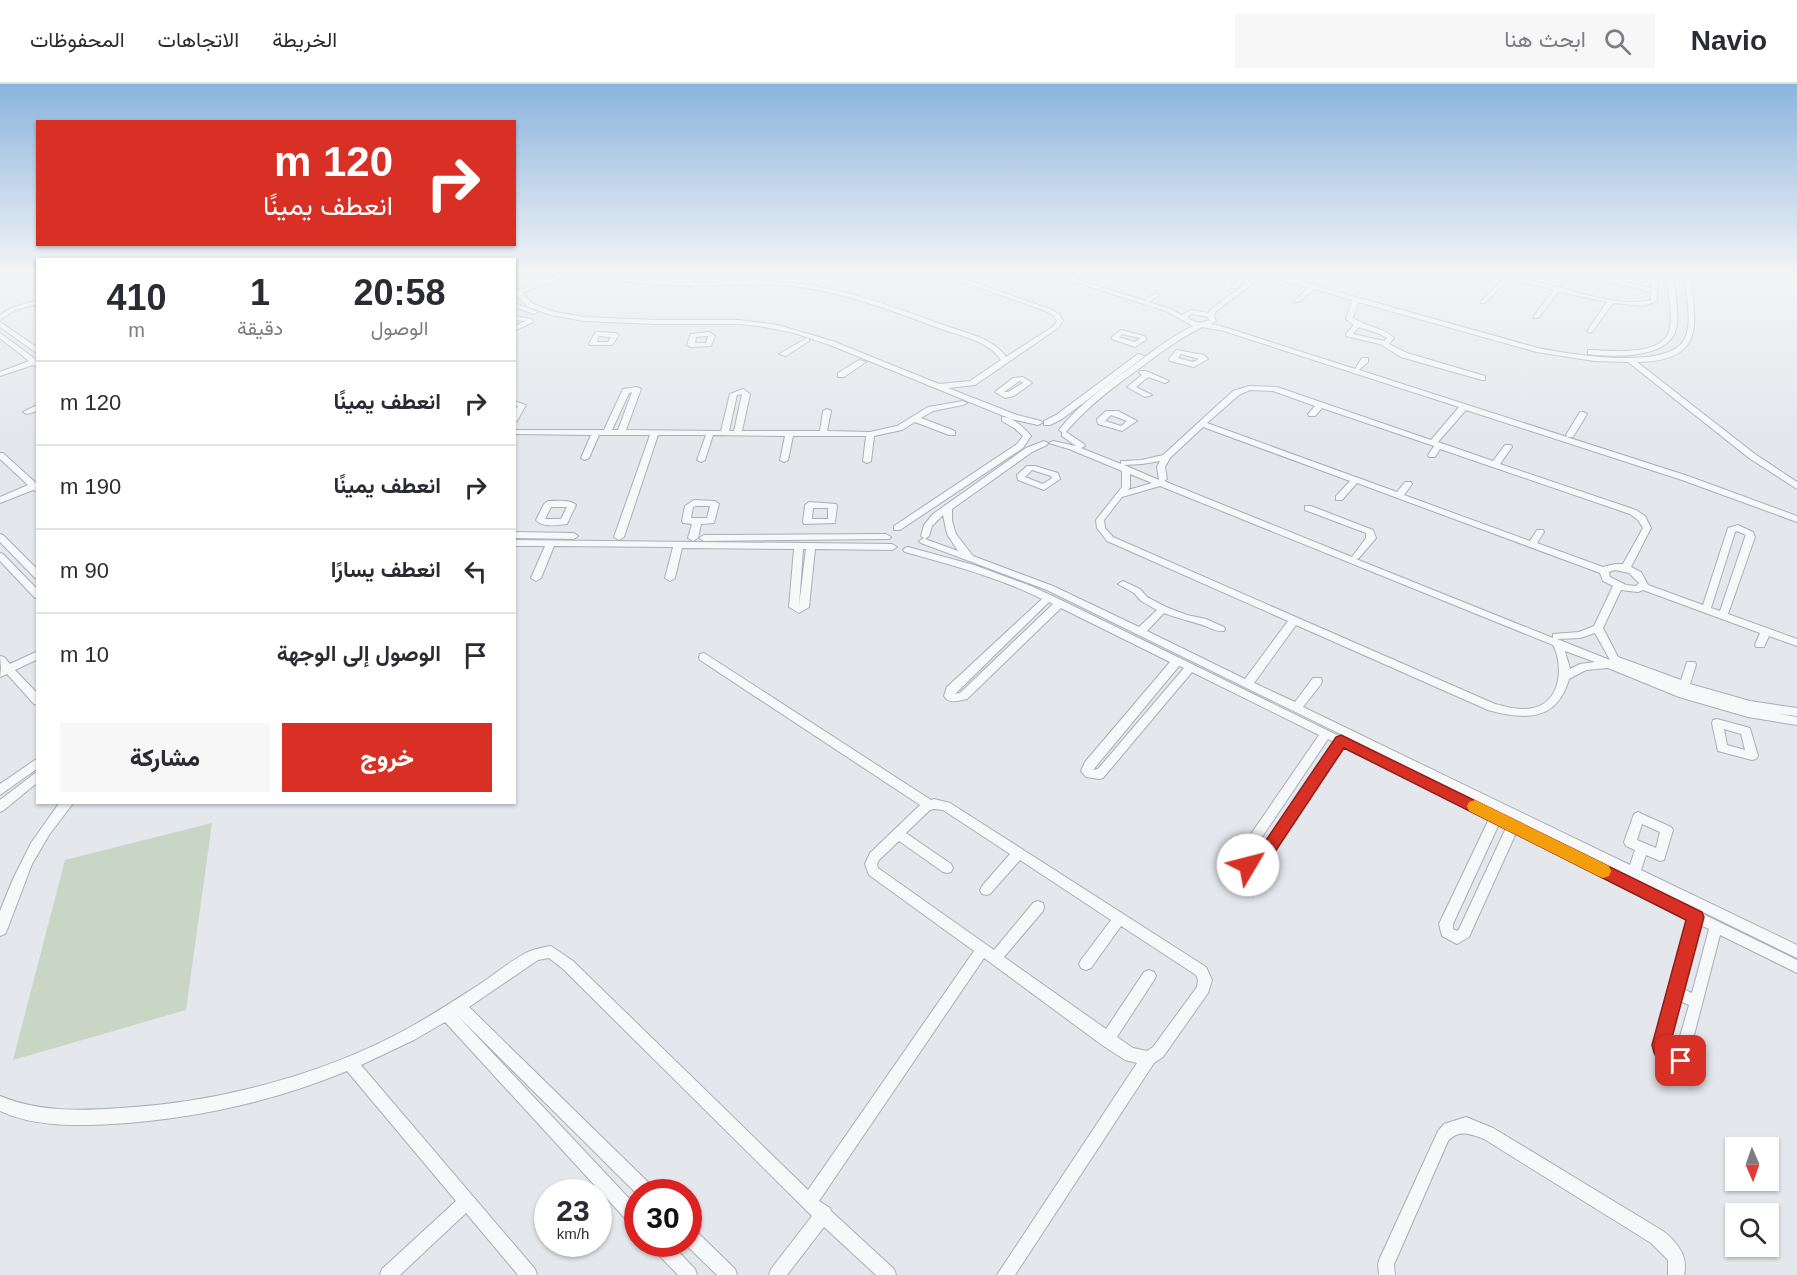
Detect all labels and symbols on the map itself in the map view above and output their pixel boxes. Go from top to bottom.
position arrow [1216,833,1280,897]
pin [1655,1035,1706,1086]
north arrow [1725,1137,1779,1191]
speed limit sign: 30 [624,1179,702,1257]

